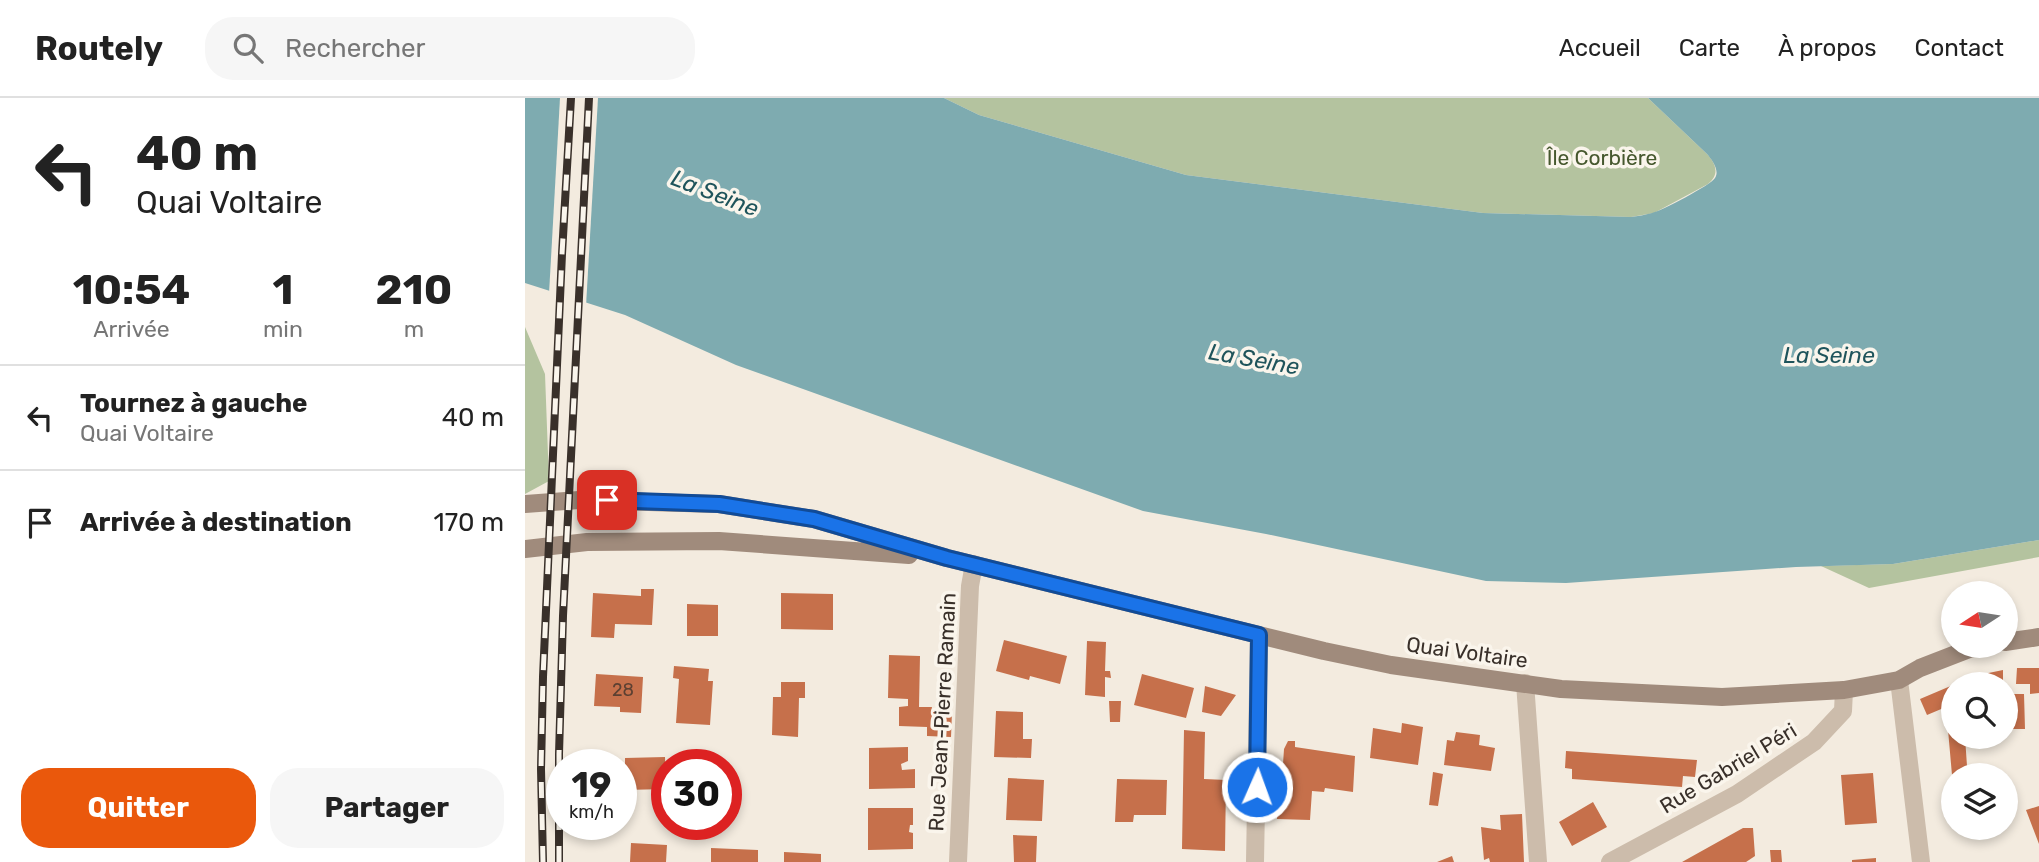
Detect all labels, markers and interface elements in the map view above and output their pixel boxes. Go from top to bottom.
search box [205,17,695,80]
text: Routely [35,29,163,68]
icon: search [229,29,267,67]
text: Rechercher [285,33,426,64]
text: Accueil [1559,34,1641,62]
text: Carte [1679,34,1740,62]
text: À propos [1778,34,1877,62]
text: Contact [1915,34,2004,62]
text: 40 m [136,124,258,182]
icon: left [21,126,112,217]
park label: Île Corbière [1546,145,1657,170]
water label: La Seine [667,164,763,223]
text: Quai Voltaire [136,183,322,221]
text: 10:54 [73,265,190,315]
text: 1 [272,265,293,315]
text: 210 [376,265,452,315]
text: Arrivée [93,315,170,343]
text: min [263,315,303,343]
text: m [404,315,424,343]
water label: La Seine [1207,337,1302,381]
water label: La Seine [1783,341,1875,369]
text: Tournez à gauche [80,388,308,419]
icon: left [21,399,59,437]
text: 40 m [442,402,504,433]
text: Quai Voltaire [80,419,214,447]
pin [577,470,637,530]
icon: arrive [588,481,626,519]
icon: arrive [21,504,59,542]
text: Arrivée à destination [80,507,352,538]
text: 170 m [434,507,504,538]
north arrow [1941,581,2018,658]
map controls [1941,581,2018,840]
street label: Rue Jean-Pierre Ramain [923,592,961,832]
street label: Quai Voltaire [1405,631,1529,673]
button: search [1941,672,2018,749]
house number: 28 [612,679,634,701]
street label: Rue Gabriel Péri [1655,717,1801,819]
speed limit sign: 30 [651,749,742,840]
position arrow [1220,750,1294,824]
button: layers [1941,763,2018,840]
text: 19 [572,764,611,806]
button: Quitter [21,768,256,848]
button: Partager [270,768,504,848]
text: km/h [569,801,614,823]

